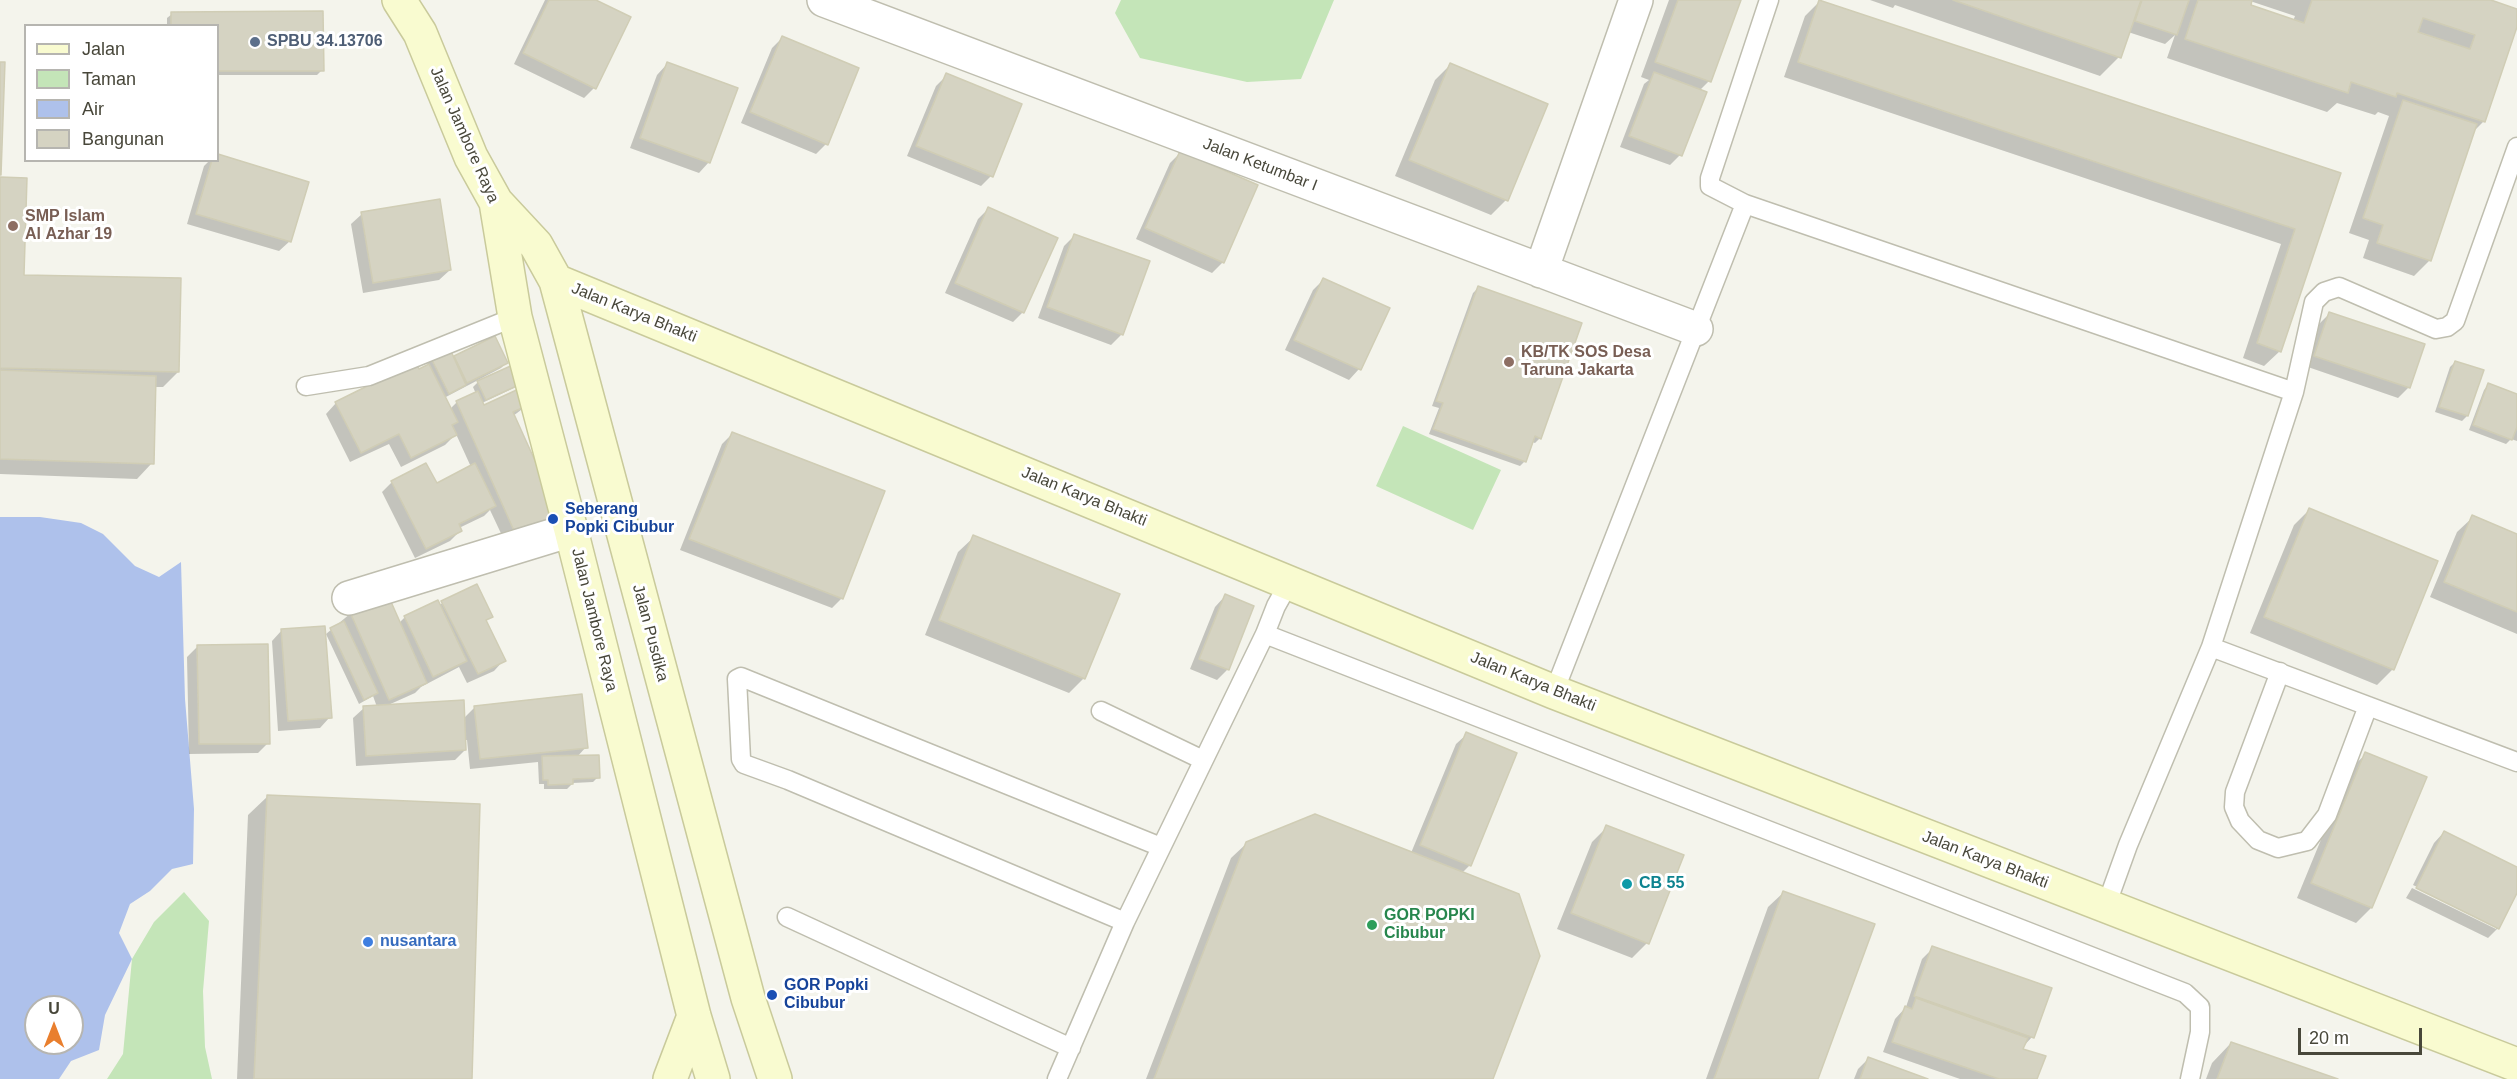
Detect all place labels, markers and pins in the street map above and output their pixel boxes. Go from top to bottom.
place label: SPBU 34.13706 [267,32,383,52]
marker: SPBU 34.13706 [248,35,262,49]
place label: SMP Islam Al Azhar 19 [25,207,112,245]
marker: SMP Islam Al Azhar 19 [6,219,20,233]
place label: KB/TK SOS Desa Taruna Jakarta [1521,343,1651,381]
marker: KB/TK SOS Desa Taruna Jakarta [1502,355,1516,369]
place label: Seberang Popki Cibubur [565,500,674,538]
marker: Seberang Popki Cibubur [546,512,560,526]
place label: CB 55 [1639,874,1684,894]
marker: CB 55 [1620,877,1634,891]
place label: GOR POPKI Cibubur [1384,906,1475,944]
marker: GOR POPKI Cibubur [1365,918,1379,932]
place label: nusantara [380,932,456,952]
marker: nusantara [361,935,375,949]
place label: GOR Popki Cibubur [784,976,868,1014]
marker: GOR Popki Cibubur [765,988,779,1002]

